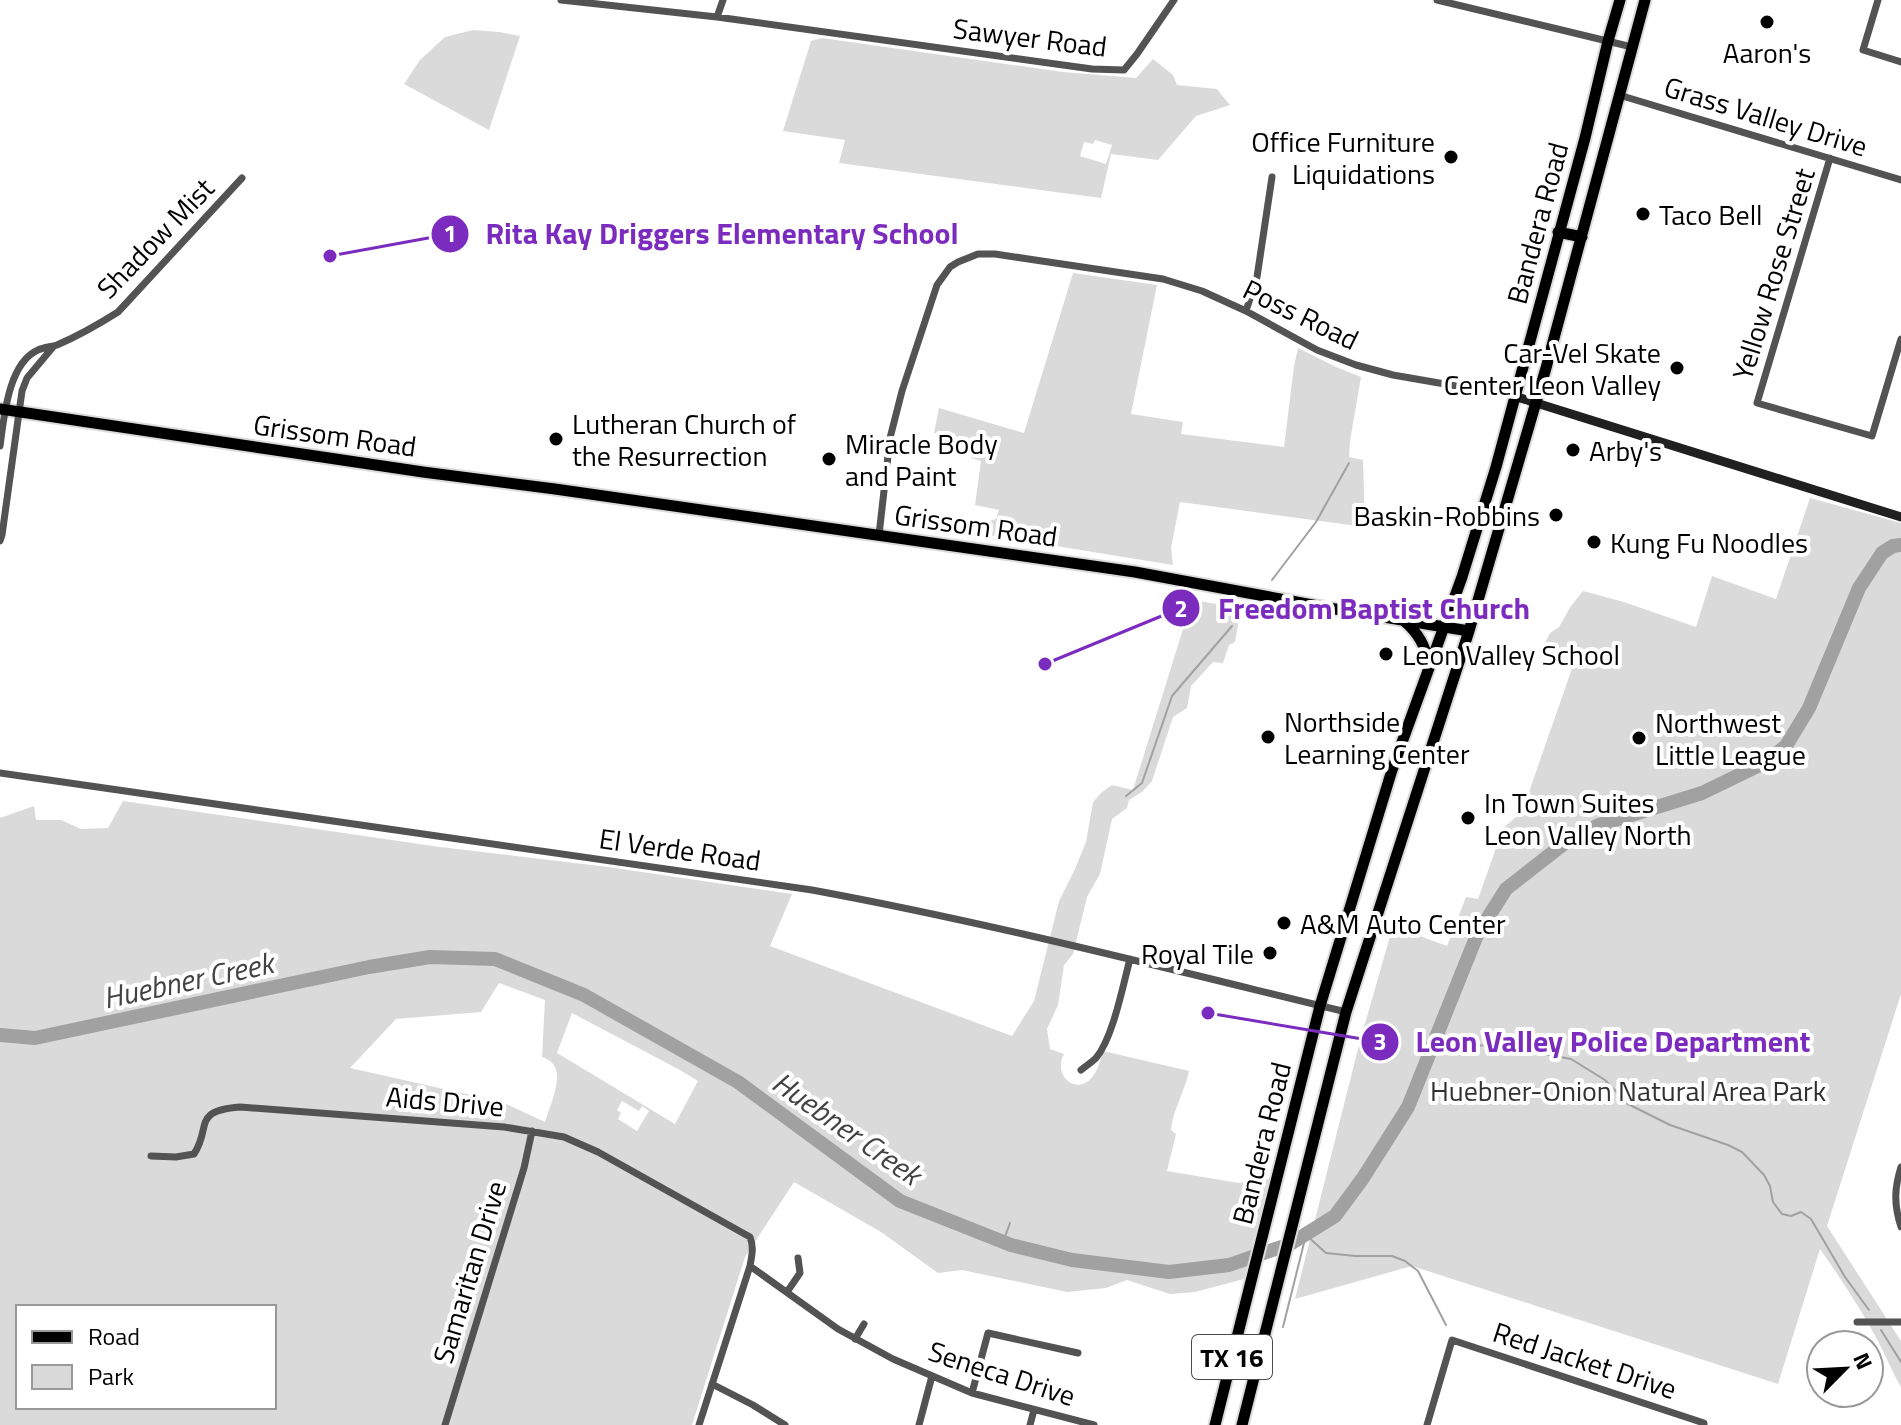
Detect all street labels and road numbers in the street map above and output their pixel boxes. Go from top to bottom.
street label: Sawyer Road [951,6,1109,68]
street label: Grass Valley Drive [1659,65,1873,167]
street label: Bandera Road [1495,137,1579,309]
street label: Yellow Rose Street [1720,163,1826,385]
street label: Shadow Mist [86,168,224,308]
street label: Poss Road [1236,267,1366,361]
street label: Grissom Road [251,402,419,468]
street label: Grissom Road [892,492,1060,558]
street label: El Verde Road [596,816,764,882]
street label: Bandera Road [1220,1057,1302,1229]
street label: Aids Drive [384,1074,506,1128]
street label: Samaritan Drive [421,1175,517,1369]
street label: Red Jacket Drive [1488,1310,1682,1410]
street label: Seneca Drive [923,1329,1081,1417]
road number: TX 16 [1192,1335,1272,1379]

